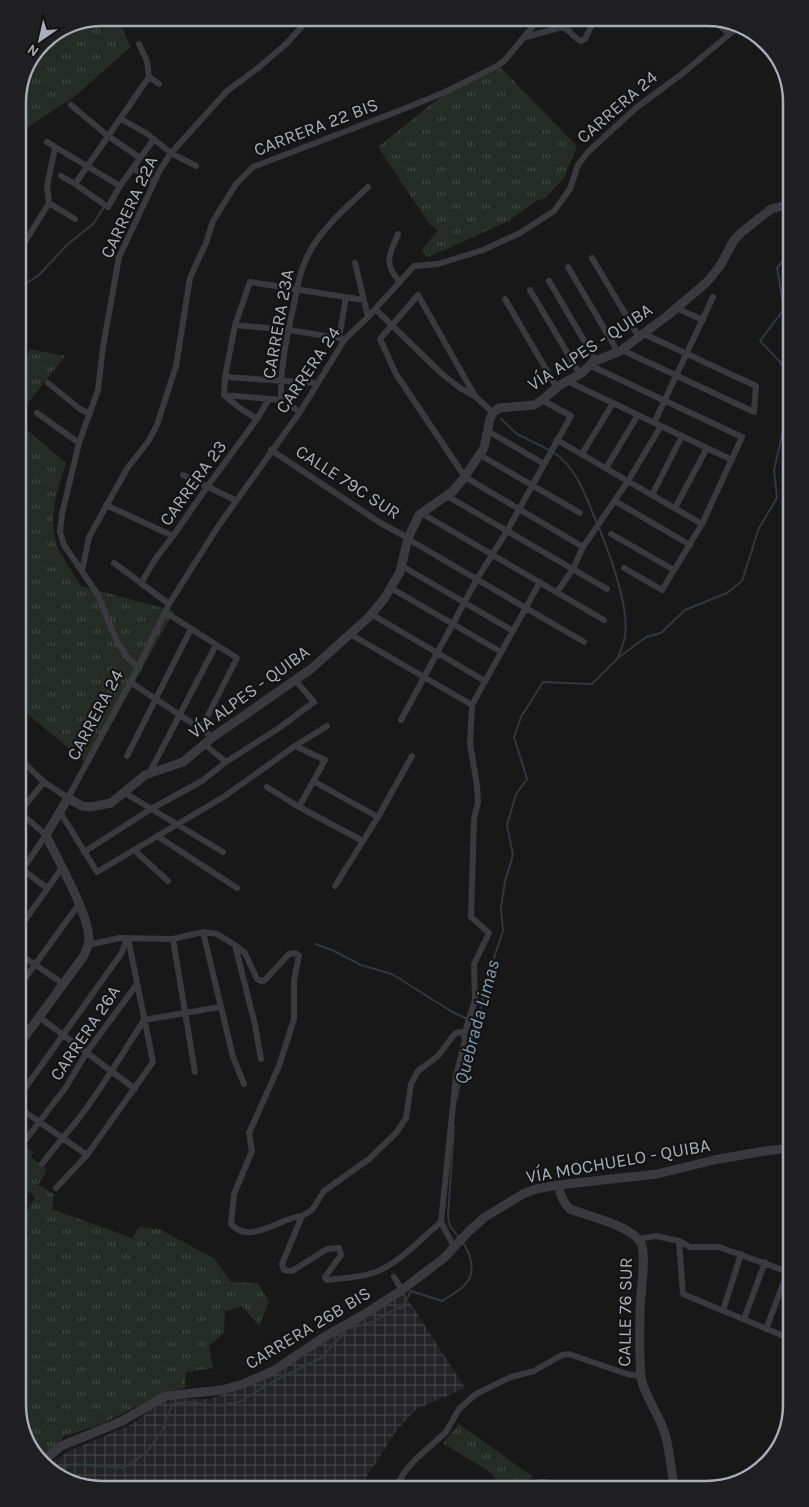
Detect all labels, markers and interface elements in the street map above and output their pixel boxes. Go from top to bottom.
north arrow [15,15,65,65]
text: N [24,41,42,60]
street label: CARRERA 24 [572,66,662,148]
street label: CARRERA 22 BIS [251,93,381,161]
street label: CARRERA 22A [96,152,162,262]
street label: CARRERA 23A [258,268,298,380]
street label: VÍA ALPES - QUIBA [523,298,657,396]
street label: CARRERA 24 [271,323,345,417]
street label: CARRERA 23 [155,436,231,530]
street label: CALLE 79C SUR [291,440,405,524]
street label: VÍA ALPES - QUIBA [184,640,314,743]
street label: CARRERA 24 [62,666,128,764]
water label: Quebrada Limas [450,957,504,1087]
street label: CARRERA 26A [45,981,125,1085]
street label: VÍA MOCHUELO - QUIBA [524,1133,712,1188]
street label: CALLE 76 SUR [613,1257,637,1367]
street label: CARRERA 26B BIS [241,1282,375,1374]

